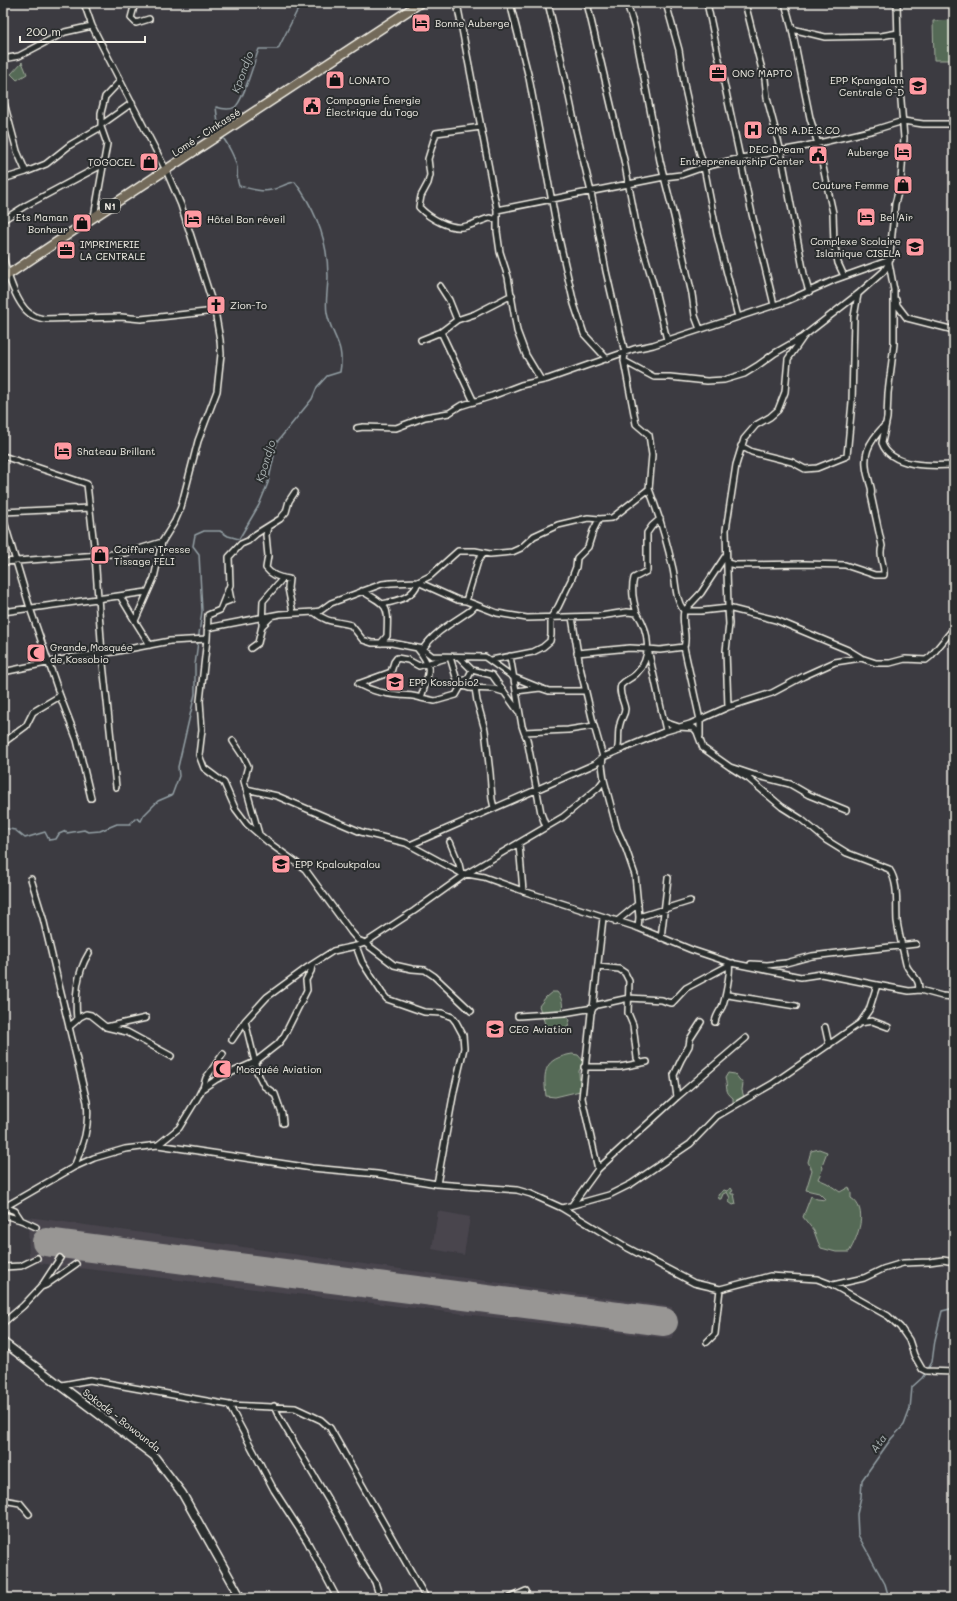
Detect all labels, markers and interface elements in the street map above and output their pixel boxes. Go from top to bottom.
hotel icon: Bonne Auberge [410,12,432,34]
place label: Bonne Auberge [435,16,510,30]
scale bar [20,18,145,44]
text: 200 m [26,23,61,39]
water label: Kpondjo [228,49,257,95]
office icon: ONG MAPTO [707,62,729,84]
place label: ONG MAPTO [732,66,792,80]
shop icon: LONATO [324,69,346,91]
place label: LONATO [349,73,390,87]
place label: EPP Kpangalam Centrale G-D [830,73,904,99]
school or university icon: EPP Kpangalam Centrale G-D [907,75,929,97]
place label: Compagnie Énergie Électrique du Togo [326,93,421,119]
public building icon: Compagnie Énergie Électrique du Togo [301,95,323,117]
street label: Lomé - Cinkassé [169,105,243,159]
hospital icon: CMS A.DE.S.CO [742,119,764,141]
place label: CMS A.DE.S.CO [767,123,840,137]
hotel icon: Auberge [892,141,914,163]
place label: DEC Dream Entrepreneurship Center [680,142,804,168]
public building icon: DEC Dream Entrepreneurship Center [807,144,829,166]
place label: Auberge [847,145,889,159]
shop icon: TOGOCEL [138,151,160,173]
place label: TOGOCEL [88,155,136,169]
shop icon: Couture Femme [892,174,914,196]
place label: Couture Femme [812,178,889,192]
road number: N1 [100,199,120,213]
hotel icon: Bel Air [855,206,877,228]
hotel icon: Hôtel Bon réveil [182,208,204,230]
place label: Ets Maman Bonheur [16,210,68,236]
place label: Bel Air [880,210,913,224]
shop icon: Ets Maman Bonheur [71,212,93,234]
place label: Hôtel Bon réveil [207,212,285,226]
place label: Complexe Scolaire Islamique CISELA [810,234,901,260]
school or university icon: Complexe Scolaire Islamique CISELA [904,236,926,258]
place label: IMPRIMERIE LA CENTRALE [80,237,146,263]
office icon: IMPRIMERIE LA CENTRALE [55,239,77,261]
church icon: Zion-To [205,294,227,316]
place label: Zion-To [230,298,267,312]
water label: Kpondjo [252,438,279,484]
hotel icon: Shateau Brillant [52,440,74,462]
place label: Shateau Brillant [77,444,155,458]
place label: Coiffure Tresse Tissage FELI [114,542,190,568]
shop icon: Coiffure Tresse Tissage FELI [89,544,111,566]
place label: Grande Mosquée de Kossobio [50,640,133,666]
mosque icon: Grande Mosquée de Kossobio [25,642,47,664]
school or university icon: EPP Kossobio2 [384,671,406,693]
place label: EPP Kossobio2 [409,675,479,689]
school or university icon: EPP Kpaloukpalou [270,853,292,875]
place label: EPP Kpaloukpalou [295,857,380,871]
school or university icon: CEG Aviation [484,1018,506,1040]
place label: CEG Aviation [509,1022,572,1036]
mosque icon: Mosquéé Aviation [211,1058,233,1080]
place label: Mosquéé Aviation [236,1062,322,1076]
street label: Sokodé - Bowounda [80,1385,164,1455]
water label: Ata [866,1431,890,1455]

